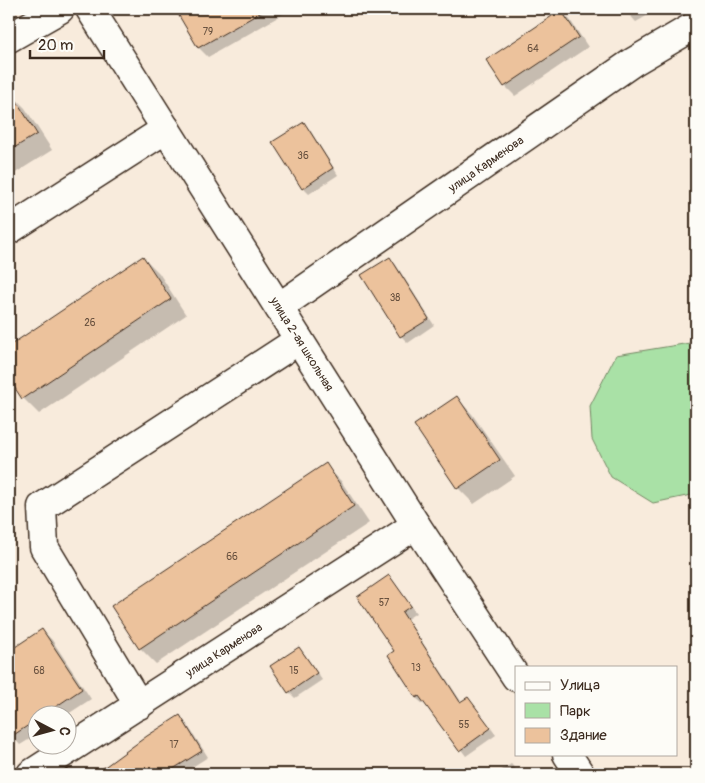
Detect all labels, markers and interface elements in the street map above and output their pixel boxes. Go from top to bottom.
house number: 79 [203,26,213,38]
scale bar [30,28,104,60]
text: 20 m [38,36,73,55]
house number: 64 [527,43,539,55]
street label: улица Карменова [445,133,527,196]
house number: 36 [297,150,309,162]
house number: 38 [390,292,400,304]
street label: улица 2-ая школьная [266,294,337,394]
house number: 26 [84,317,96,329]
house number: 66 [226,551,238,563]
house number: 57 [379,597,390,609]
street label: улица Карменова [182,620,266,681]
house number: 13 [411,662,421,674]
house number: 68 [34,665,44,677]
house number: 15 [289,665,299,677]
legend [515,666,678,756]
text: Улица [560,676,600,695]
text: Парк [560,702,591,721]
north arrow [28,706,78,756]
house number: 55 [459,719,469,731]
text: С [55,726,73,737]
text: Здание [560,726,607,745]
house number: 17 [169,739,179,751]

